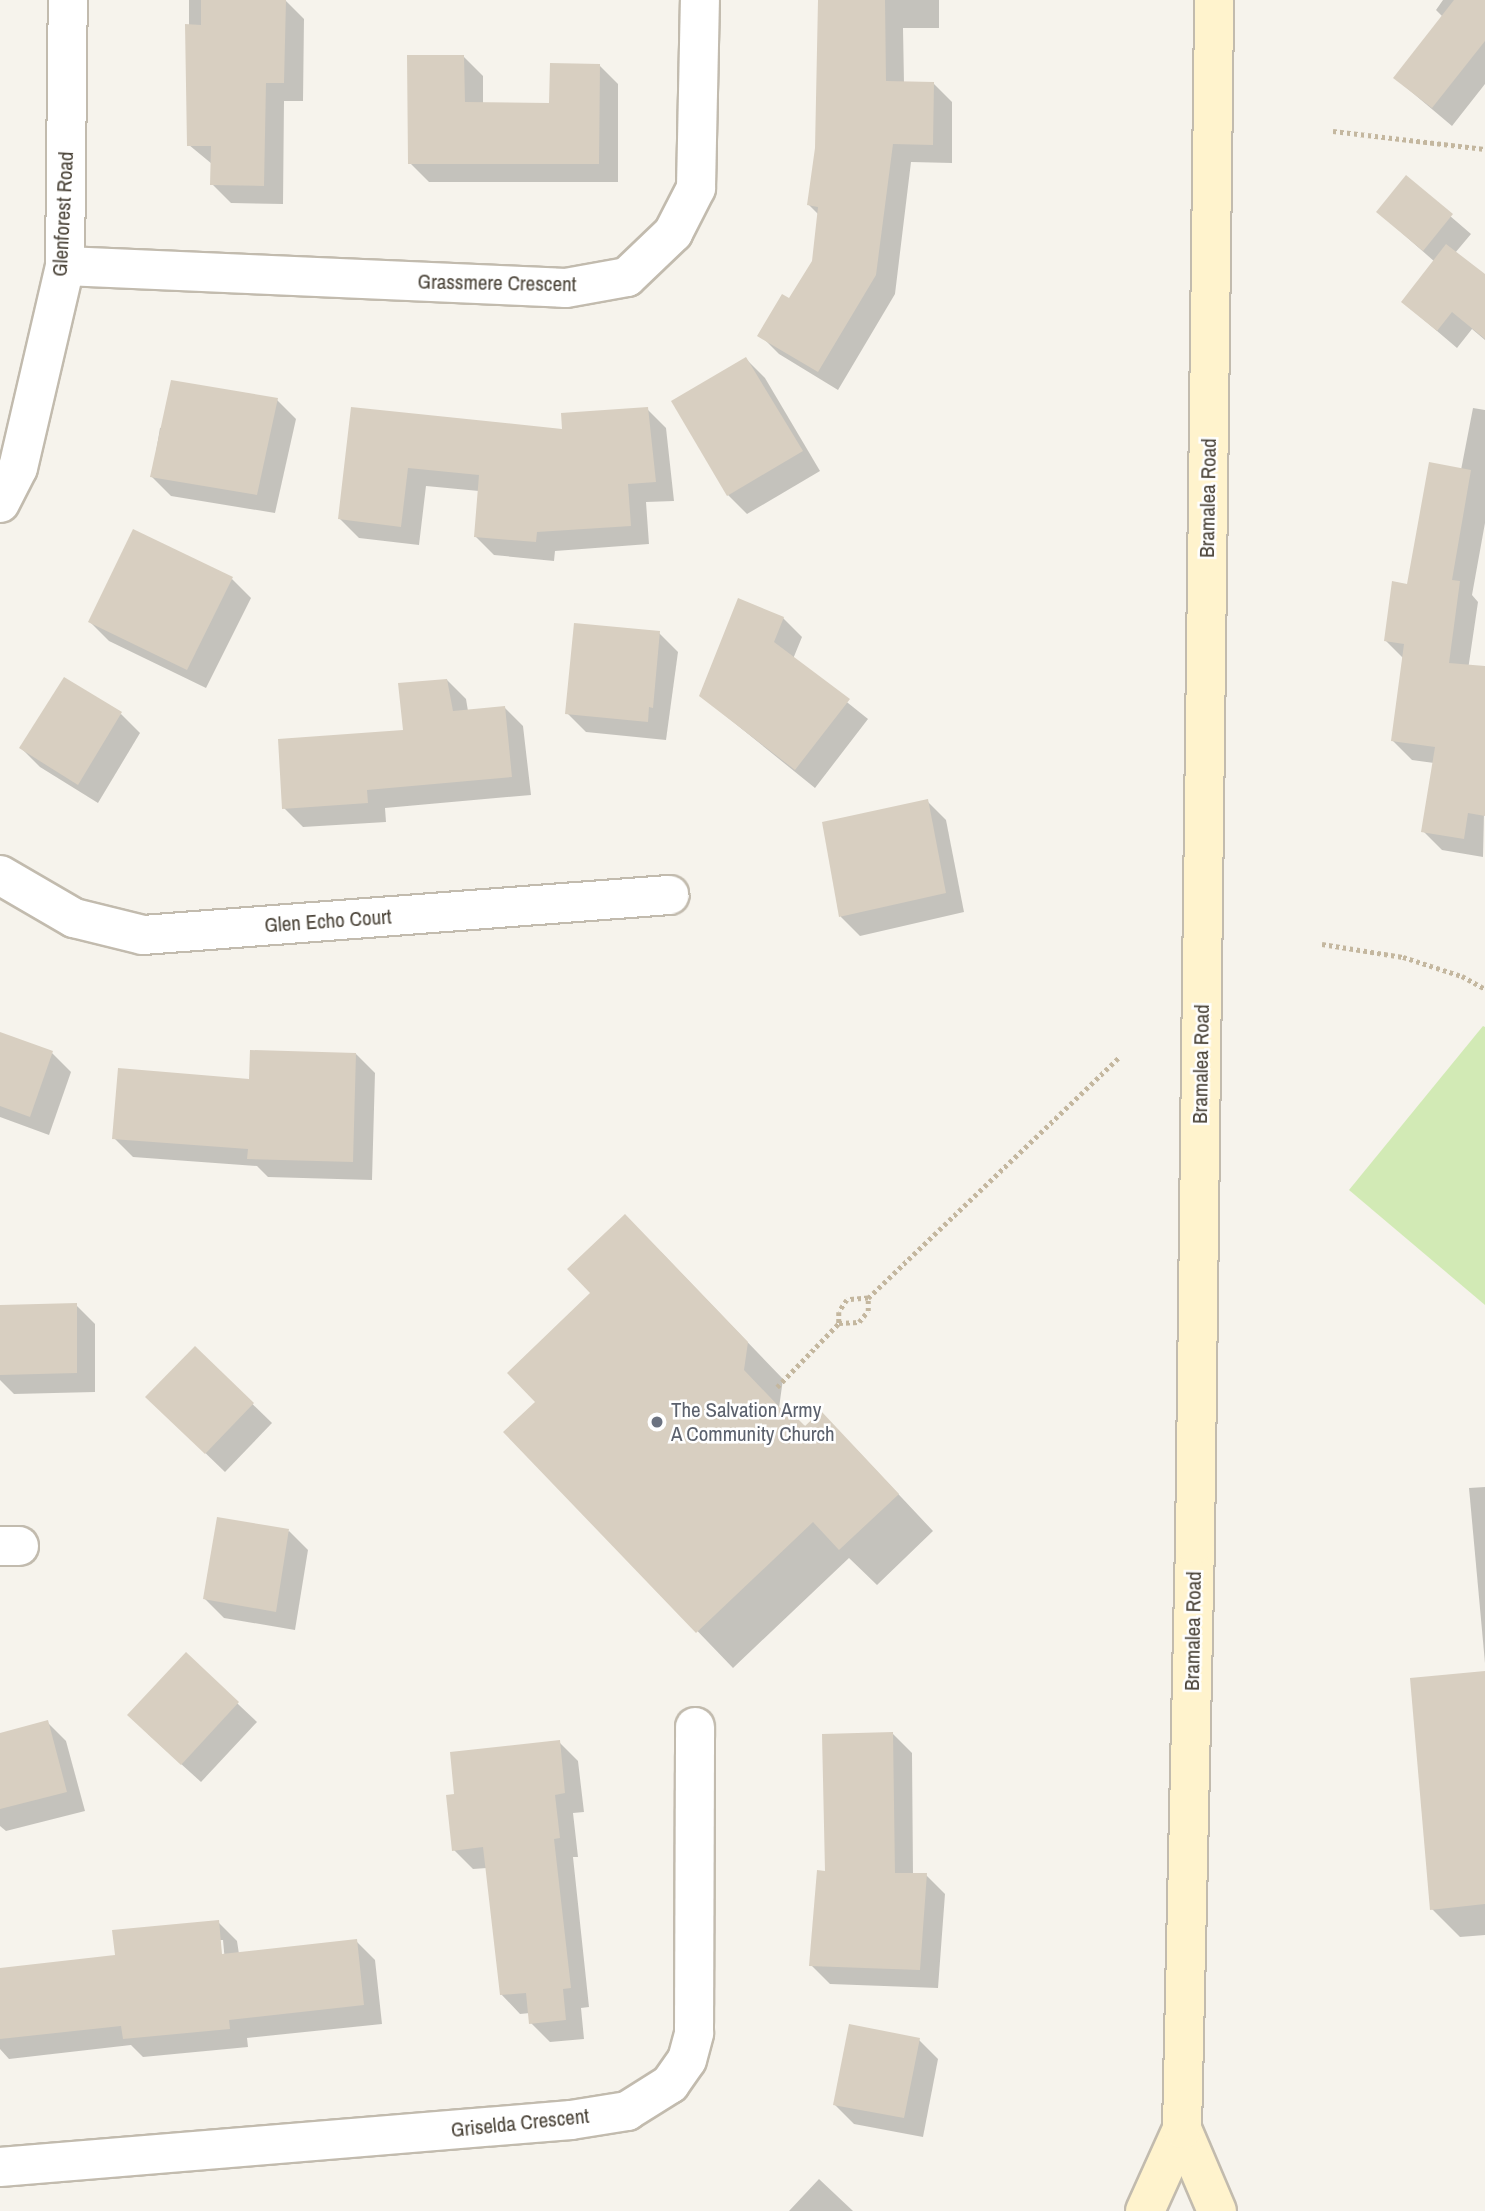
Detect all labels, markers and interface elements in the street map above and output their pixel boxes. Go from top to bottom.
street label: Glenforest Road [47,151,79,277]
street label: Grassmere Crescent [417,269,577,297]
street label: Bramalea Road [1194,438,1222,558]
street label: Glen Echo Court [264,904,392,938]
street label: Bramalea Road [1187,1004,1215,1124]
place label: The Salvation Army A Community Church [671,1397,836,1447]
marker: The Salvation Army A Community Church [649,1414,665,1430]
street label: Bramalea Road [1179,1571,1207,1691]
street label: Griselda Crescent [450,2103,590,2143]

